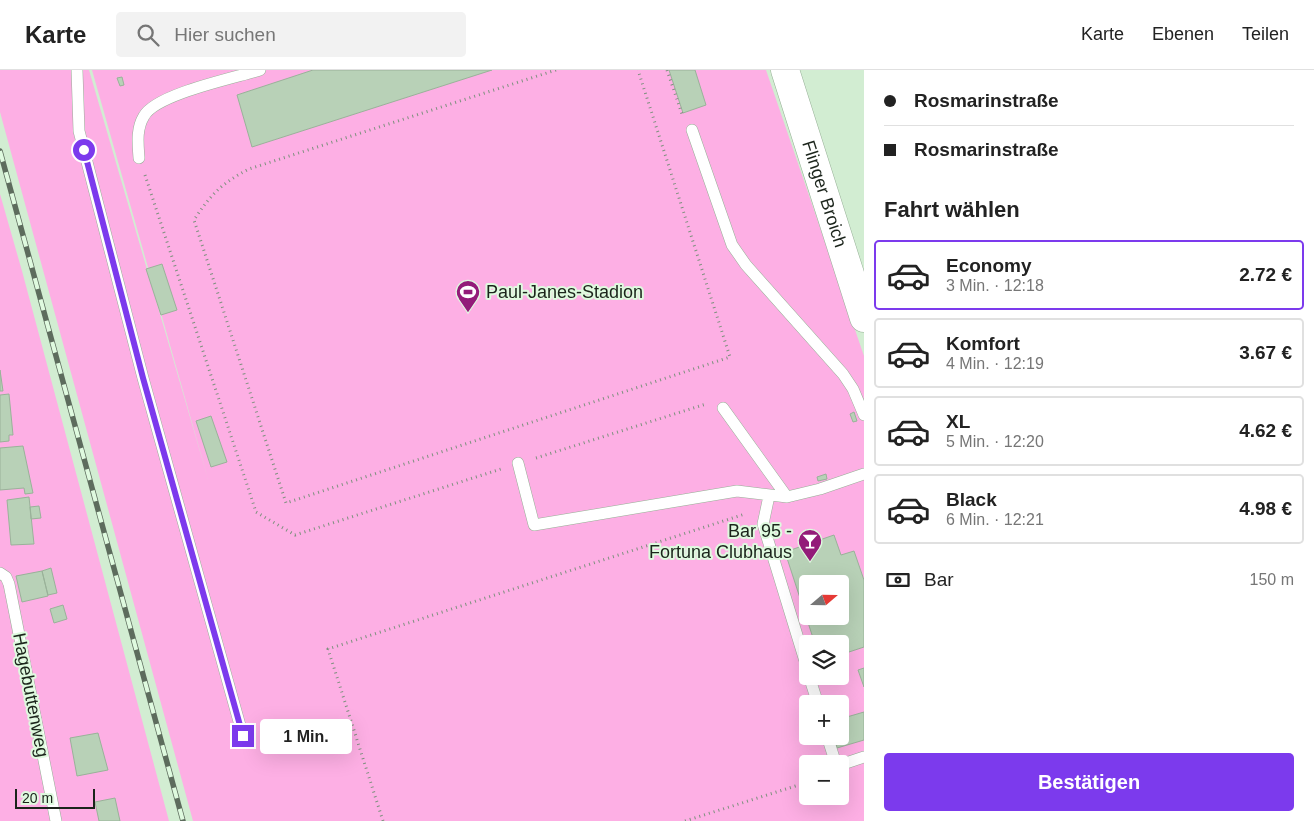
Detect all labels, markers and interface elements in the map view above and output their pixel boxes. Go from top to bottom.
search box [116,12,466,57]
text: Karte [25,21,86,48]
icon: search [134,21,162,49]
text: Hier suchen [174,24,276,45]
text: Karte [1081,24,1124,44]
text: Ebenen [1152,24,1214,44]
text: Teilen [1242,24,1289,44]
text: Rosmarinstraße [914,90,1059,111]
street label: Flinger Broich [798,138,851,250]
route start [73,139,95,161]
text: Rosmarinstraße [914,139,1059,160]
text: Fahrt wählen [884,197,1020,222]
icon: car [886,253,931,298]
text: Economy [946,255,1032,276]
text: 2.72 € [1239,264,1292,285]
text: 3 Min. · 12:18 [946,277,1044,294]
sports icon: Paul-Janes-Stadion [455,279,481,313]
place label: Paul-Janes-Stadion [486,282,643,302]
icon: car [886,331,931,376]
text: Komfort [946,333,1020,354]
text: 3.67 € [1239,342,1292,363]
text: 4 Min. · 12:19 [946,355,1044,372]
icon: car [886,409,931,454]
text: XL [946,411,970,432]
text: 4.62 € [1239,420,1292,441]
text: 5 Min. · 12:20 [946,433,1044,450]
icon: car [886,487,931,532]
text: Black [946,489,997,510]
text: 4.98 € [1239,498,1292,519]
text: 6 Min. · 12:21 [946,511,1044,528]
place label: Bar 95 - Fortuna Clubhaus [649,521,792,562]
bar icon: Bar 95 - Fortuna Clubhaus [797,528,823,562]
icon: cash [884,566,912,594]
text: Bar [924,569,954,590]
text: 150 m [1250,571,1294,588]
north arrow [799,575,849,625]
map controls [799,575,849,805]
street label: Hagebuttenweg [9,631,53,759]
button: layers [799,635,849,685]
button: + [799,695,849,745]
callout: 1 Min. [260,718,353,754]
route end [232,725,254,747]
text: 1 Min. [283,728,329,745]
button: Bestätigen [884,753,1294,811]
button: − [799,755,849,805]
scale bar [15,786,95,809]
text: 20 m [22,790,53,806]

